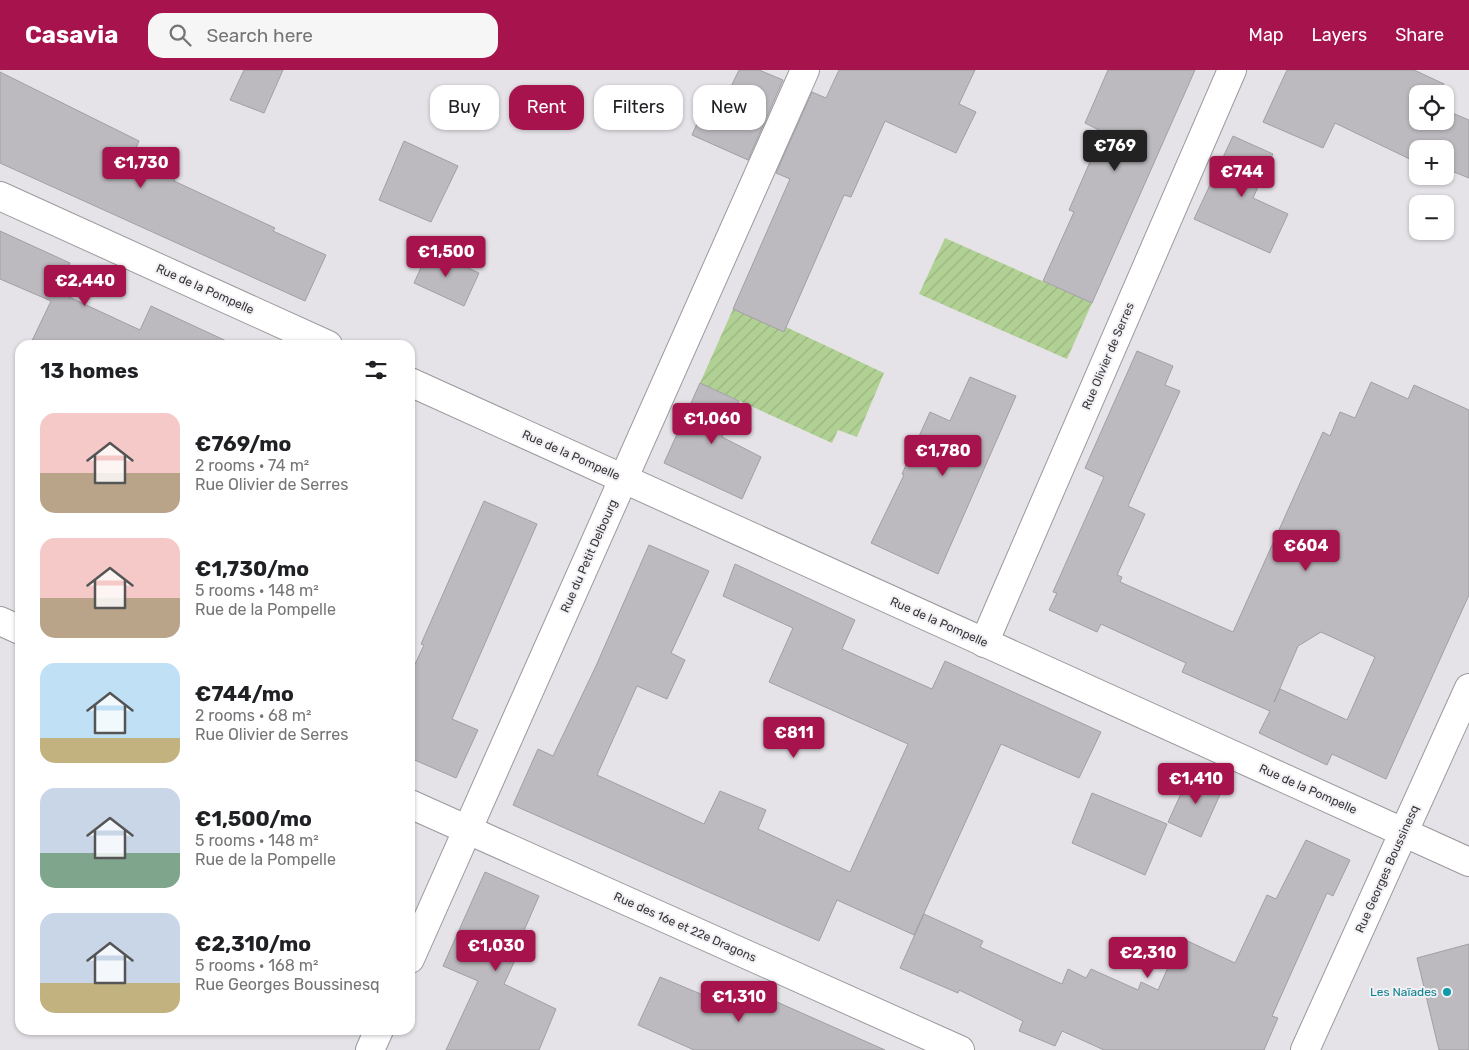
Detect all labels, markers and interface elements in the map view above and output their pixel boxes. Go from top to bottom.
search box [148,13,498,58]
text: Casavia [25,21,118,49]
icon: search [166,21,194,49]
text: Search here [206,24,313,47]
text: Map [1249,24,1284,46]
text: Layers [1312,24,1367,46]
text: Share [1395,24,1444,46]
chip: Buy [430,85,499,130]
chip: Rent [509,85,584,130]
chip: Filters [594,85,683,130]
chip: New [693,85,766,130]
map controls [1409,85,1454,240]
button: locate [1409,85,1454,130]
pin: €769 [1085,129,1145,172]
text: €769 [1094,136,1136,155]
button: + [1409,140,1454,185]
pin: €1,730 [100,146,182,189]
text: €1,730 [113,153,169,172]
pin: €744 [1212,156,1272,198]
text: €744 [1220,162,1264,181]
button: − [1409,195,1454,240]
pin: €1,500 [405,236,487,278]
text: €1,500 [417,242,475,261]
street label: Rue de la Pompelle [154,261,256,317]
pin: €2,440 [44,264,126,307]
text: €2,440 [55,271,115,290]
street label: Rue Olivier de Serres [1079,300,1137,412]
icon: filters [362,356,390,384]
text: 13 homes [40,358,139,383]
pin: €1,060 [671,402,753,445]
text: €1,060 [683,409,741,428]
street label: Rue de la Pompelle [520,427,622,483]
text: €769/mo [195,431,291,456]
icon: home [80,433,140,493]
pin: €1,780 [902,434,984,477]
text: €1,780 [915,441,971,460]
text: 2 rooms · 74 m² [195,456,309,475]
text: Rue Olivier de Serres [195,475,348,494]
street label: Rue du Petit Delbourg [558,497,620,615]
pin: €604 [1276,530,1336,572]
text: €604 [1284,536,1328,555]
text: €1,730/mo [195,556,309,581]
icon: home [80,558,140,618]
text: 5 rooms · 148 m² [195,581,319,600]
street label: Rue de la Pompelle [888,594,990,650]
text: Rue de la Pompelle [195,600,336,619]
text: €744/mo [195,681,294,706]
icon: home [80,683,140,743]
text: 2 rooms · 68 m² [195,706,312,725]
pin: €811 [764,716,824,759]
text: €811 [774,723,814,742]
text: Rue Olivier de Serres [195,725,348,744]
street label: Rue de la Pompelle [1257,761,1359,817]
pin: €1,410 [1155,762,1237,805]
text: €1,410 [1169,769,1223,788]
street label: Rue Georges Boussinesq [1352,803,1422,935]
text: €1,500/mo [195,806,312,831]
icon: home [80,808,140,868]
text: 5 rooms · 148 m² [195,831,319,850]
text: Rue de la Pompelle [195,850,336,869]
street label: Rue des 16e et 22e Dragons [612,889,758,965]
pin: €1,030 [455,930,537,972]
text: €2,310/mo [195,931,311,956]
icon: home [80,933,140,993]
text: €1,030 [467,936,525,955]
pin: €2,310 [1107,936,1189,979]
text: €2,310 [1120,943,1176,962]
text: 5 rooms · 168 m² [195,956,319,975]
text: Rue Georges Boussinesq [195,975,380,994]
pin: €1,310 [698,980,780,1023]
place label: Les Naïades [1370,985,1437,999]
marker: Les Naïades [1441,986,1453,998]
text: €1,310 [712,987,766,1006]

